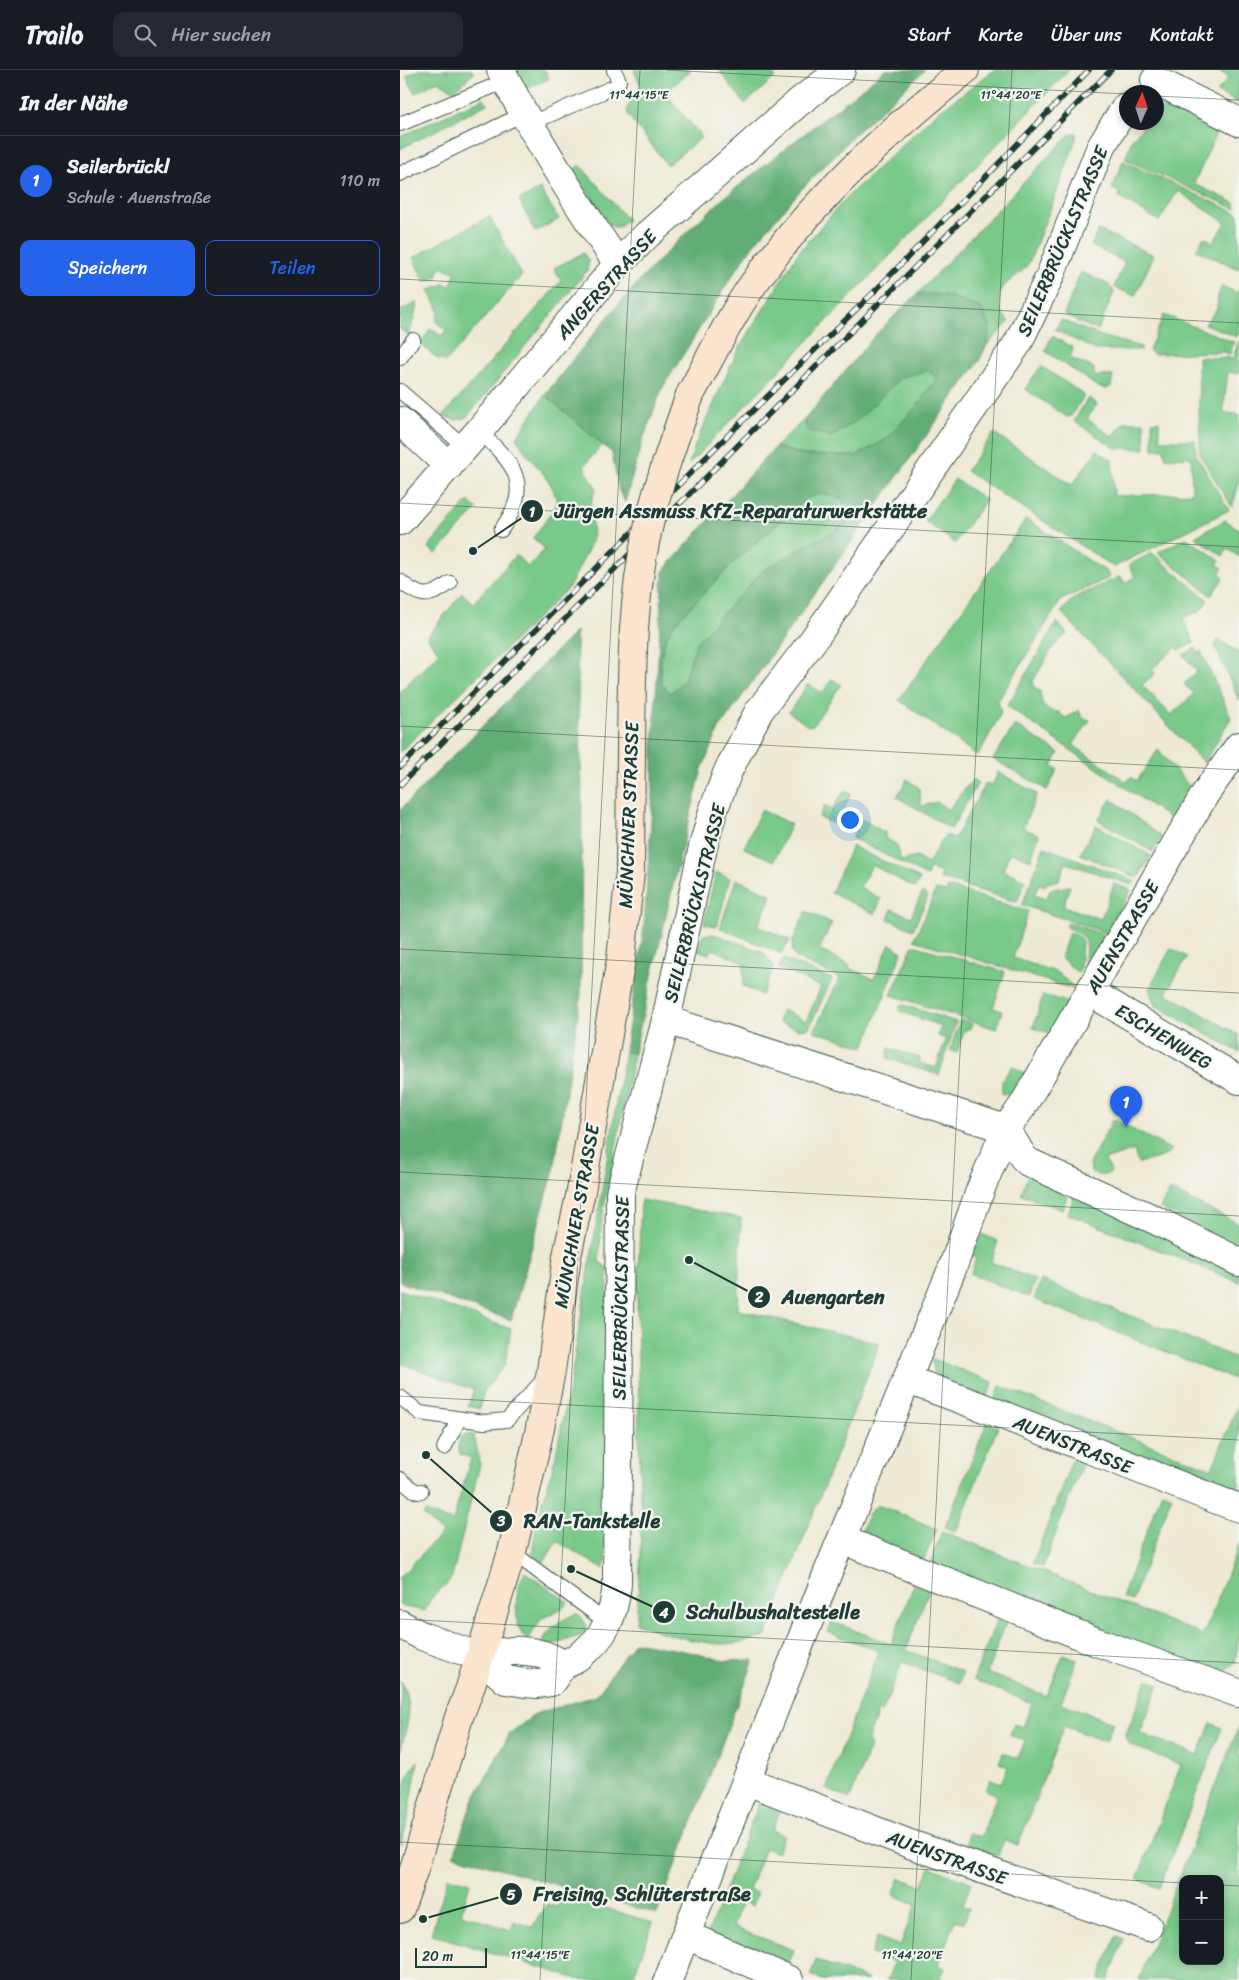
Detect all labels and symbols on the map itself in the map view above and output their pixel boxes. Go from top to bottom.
text: 11°44'15"E [609,84,670,106]
text: 11°44'20"E [980,84,1043,106]
north arrow [1119,85,1164,130]
street label: SEILERBRÜCKLSTRASSE [1007,139,1118,342]
street label: ANGERSTRASSE [547,220,666,348]
callout: Jürgen Assmuss KfZ-Reparaturwerkstätte [520,494,938,529]
text: Jürgen Assmuss KfZ-Reparaturwerkstätte [554,494,928,529]
text: 1 [529,499,536,525]
street label: MÜNCHNER STRASSE [609,720,648,909]
street label: SEILERBRÜCKLSTRASSE [654,799,736,1006]
your location [837,807,863,833]
street label: AUENSTRASSE [1076,873,1169,1001]
street label: ESCHENWEG [1109,994,1219,1079]
pin: 1 [1110,1086,1142,1127]
street label: MÜNCHNER STRASSE [544,1120,609,1311]
street label: SEILERBRÜCKLSTRASSE [602,1194,639,1400]
callout: Auengarten [746,1279,894,1314]
text: Auengarten [780,1280,885,1315]
text: 2 [754,1284,764,1310]
street label: AUENSTRASSE [1007,1405,1139,1484]
callout: RAN-Tankstelle [489,1503,670,1538]
text: RAN-Tankstelle [523,1504,661,1539]
text: 3 [496,1508,506,1534]
callout: Schulbushaltestelle [651,1595,870,1630]
text: Schulbushaltestelle [685,1595,860,1630]
text: 4 [658,1600,669,1626]
street label: AUENSTRASSE [881,1820,1013,1895]
callout: Freising, Schlüterstraße [499,1877,760,1912]
text: Freising, Schlüterstraße [532,1877,751,1912]
text: 5 [506,1882,516,1908]
text: 11°44'15"E [510,1944,571,1966]
text: 11°44'20"E [881,1944,944,1966]
scale bar [415,1945,488,1968]

